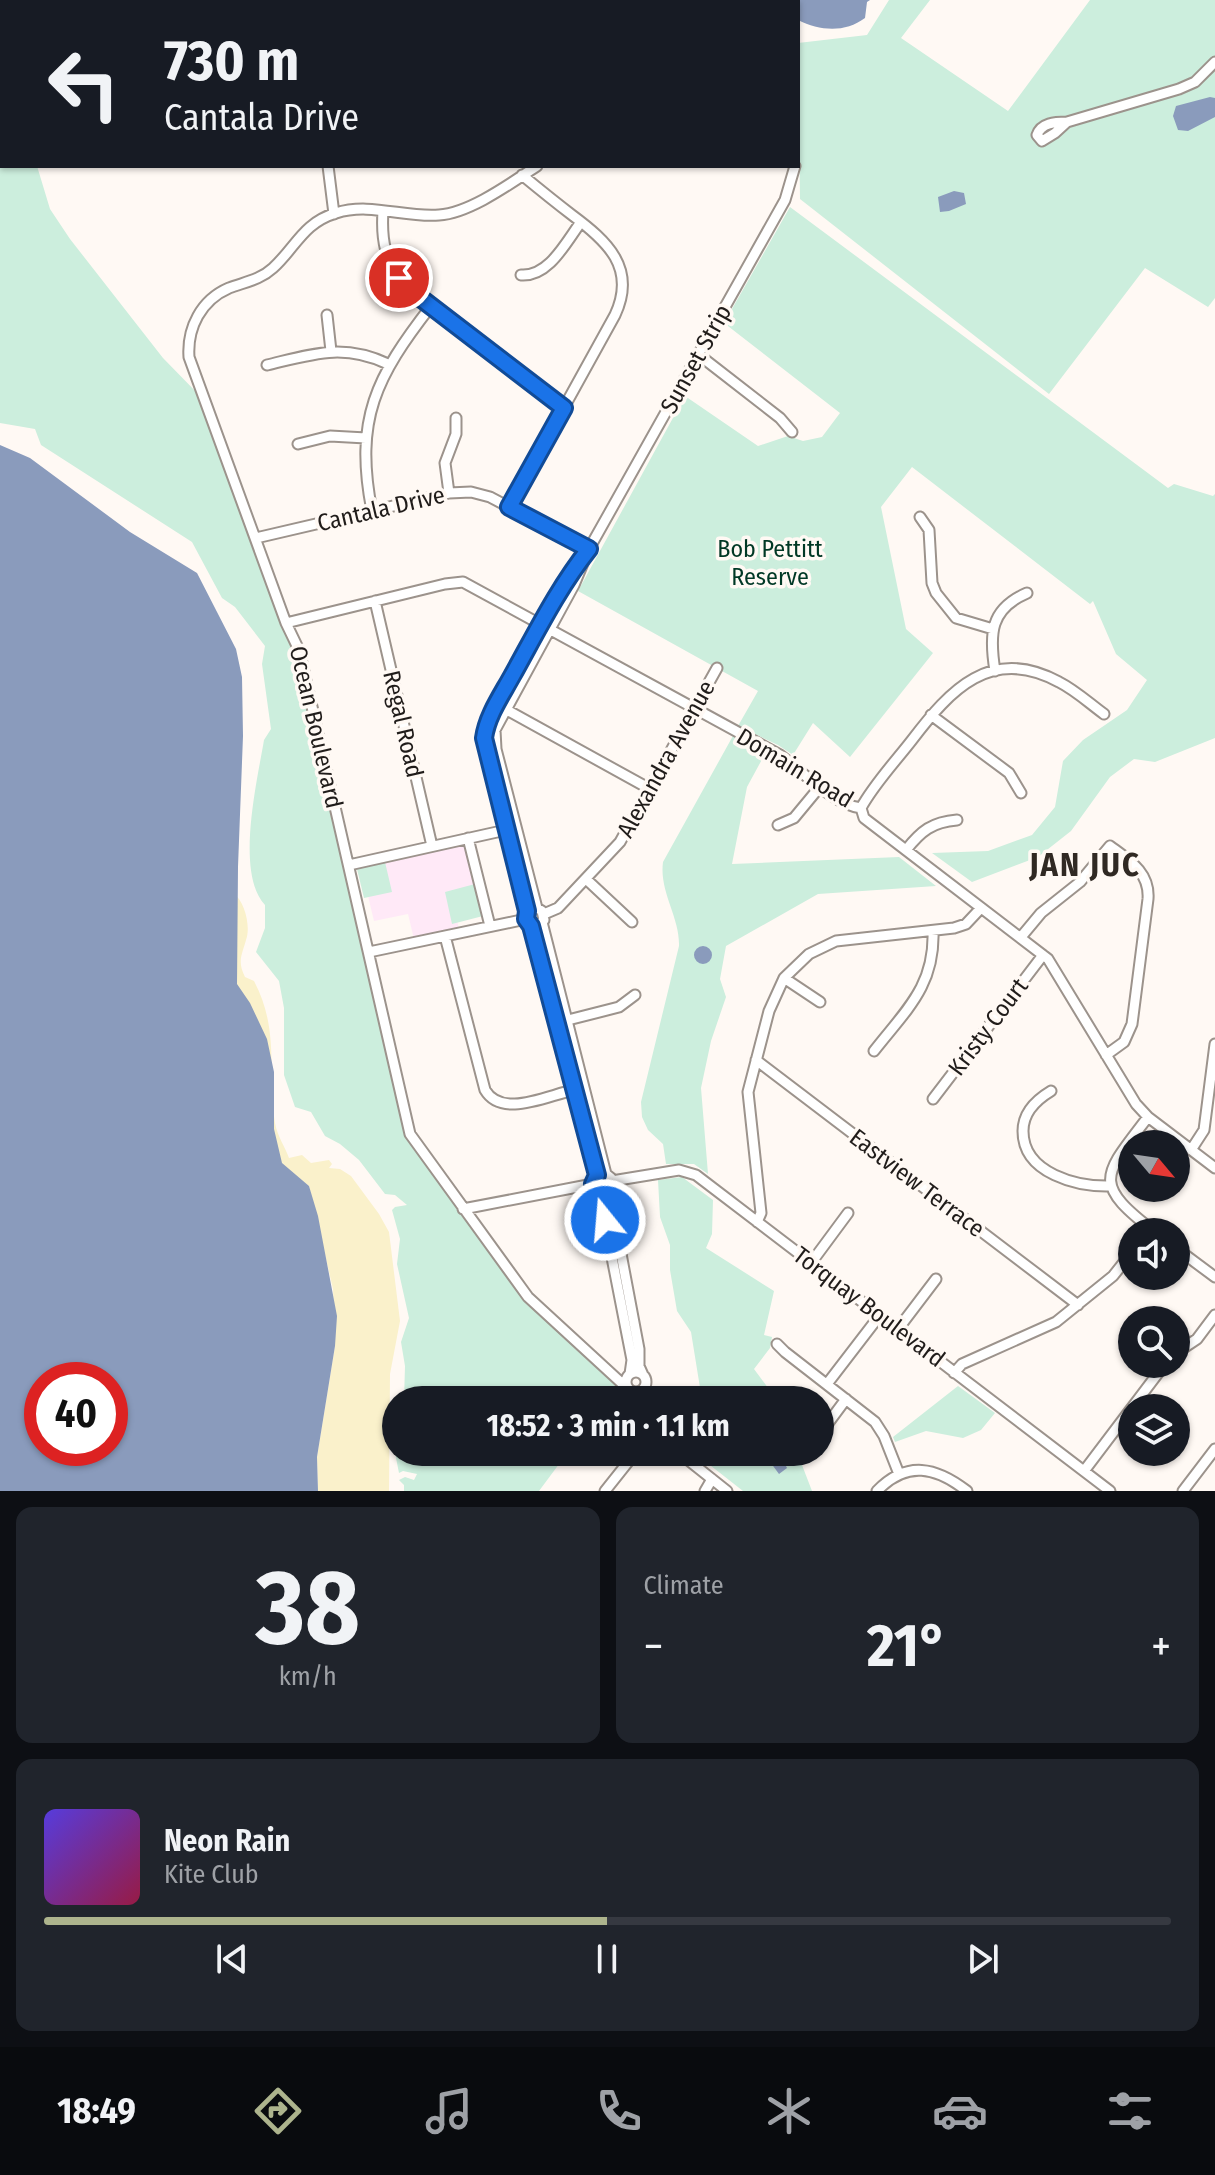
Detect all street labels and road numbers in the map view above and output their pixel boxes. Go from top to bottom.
street label: Sunset Strip [655,300,737,418]
street label: Cantala Drive [315,481,447,537]
street label: Ocean Boulevard [284,643,348,811]
street label: Regal Road [377,668,429,780]
street label: Alexandra Avenue [611,676,721,842]
street label: Domain Road [732,722,858,814]
street label: Kristy Court [942,973,1034,1081]
street label: Eastview Terrace [844,1123,990,1243]
street label: Torquay Boulevard [788,1241,950,1373]

